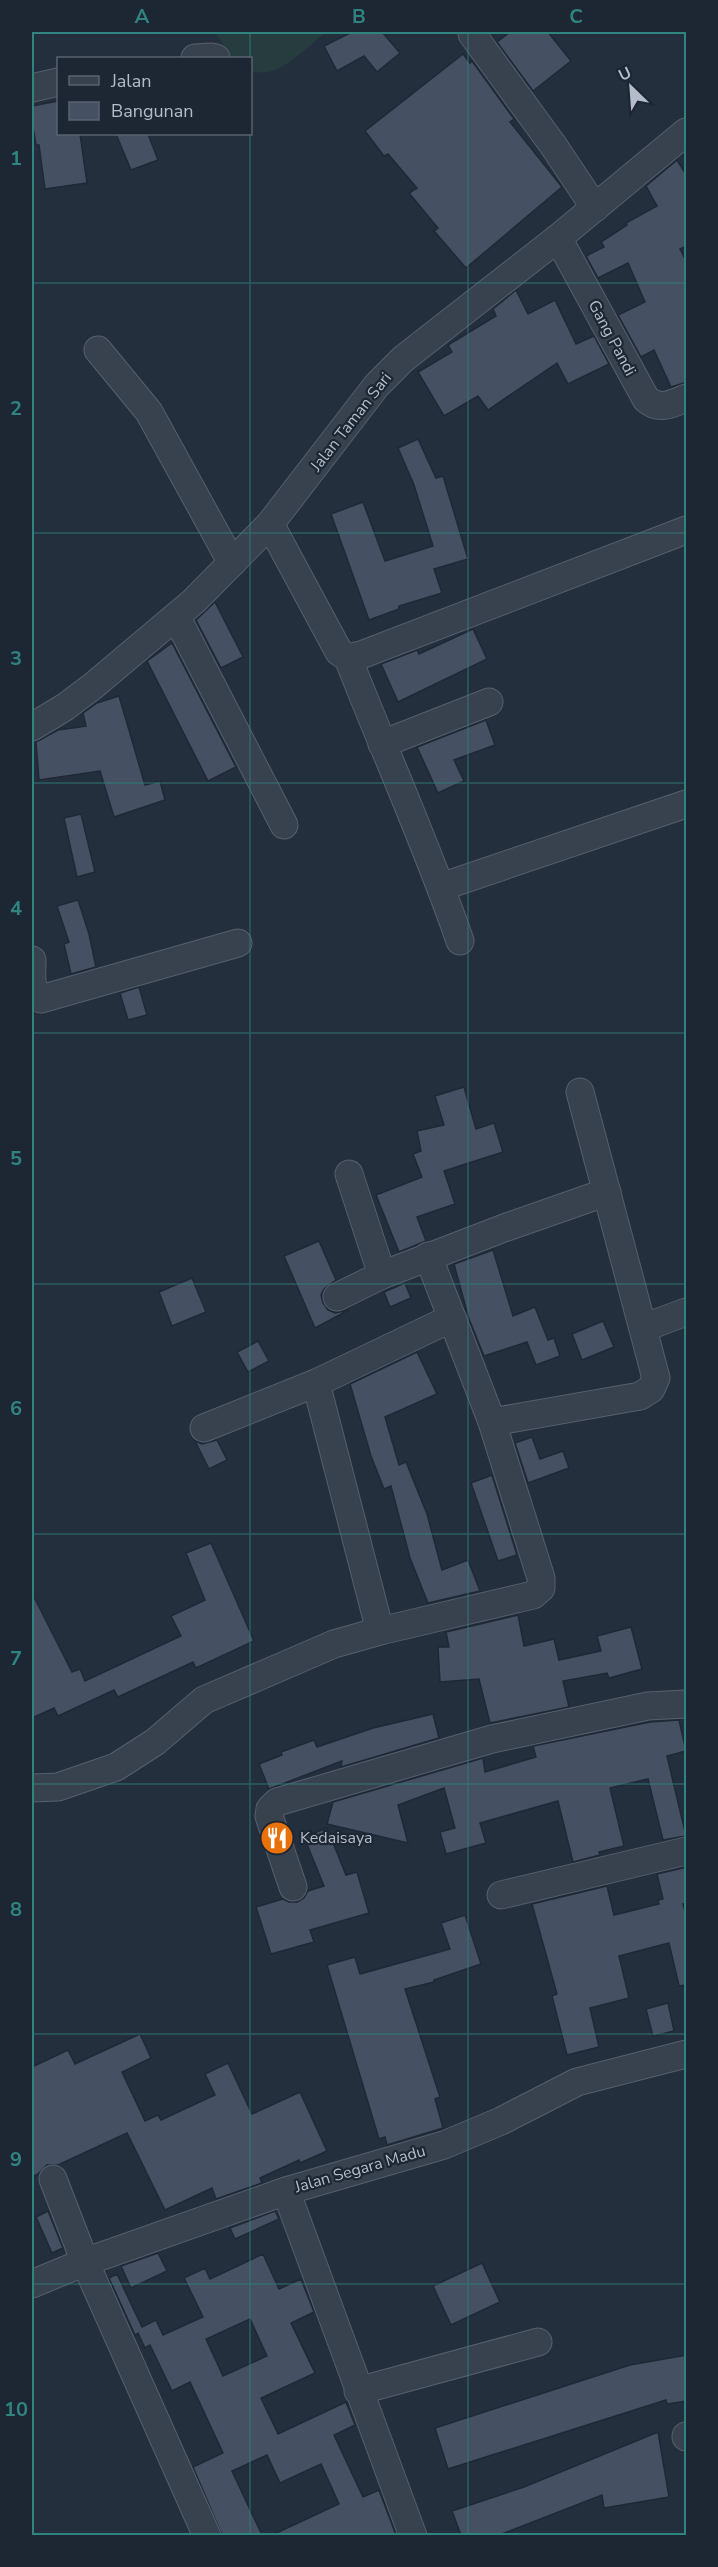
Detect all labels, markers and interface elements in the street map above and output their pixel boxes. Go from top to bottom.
text: A [135,3,150,30]
text: B [352,3,366,30]
text: C [569,3,583,30]
legend [57,57,252,135]
north arrow [601,57,661,117]
text: U [615,62,635,87]
text: Jalan [110,69,151,93]
text: Bangunan [111,99,194,123]
text: 1 [10,145,22,172]
street label: Gang Pandi [583,296,641,380]
street label: Jalan Taman Sari [305,368,397,477]
text: 2 [10,395,22,422]
text: 3 [10,645,22,672]
text: 4 [10,895,22,922]
text: 5 [10,1145,22,1172]
text: 6 [10,1395,22,1422]
text: 7 [10,1645,22,1672]
restaurant icon: Kedaisaya [259,1820,295,1856]
place label: Kedaisaya [300,1827,373,1849]
text: 8 [10,1896,22,1923]
street label: Jalan Segara Madu [291,2140,428,2198]
text: 9 [10,2146,22,2173]
text: 10 [4,2396,28,2423]

